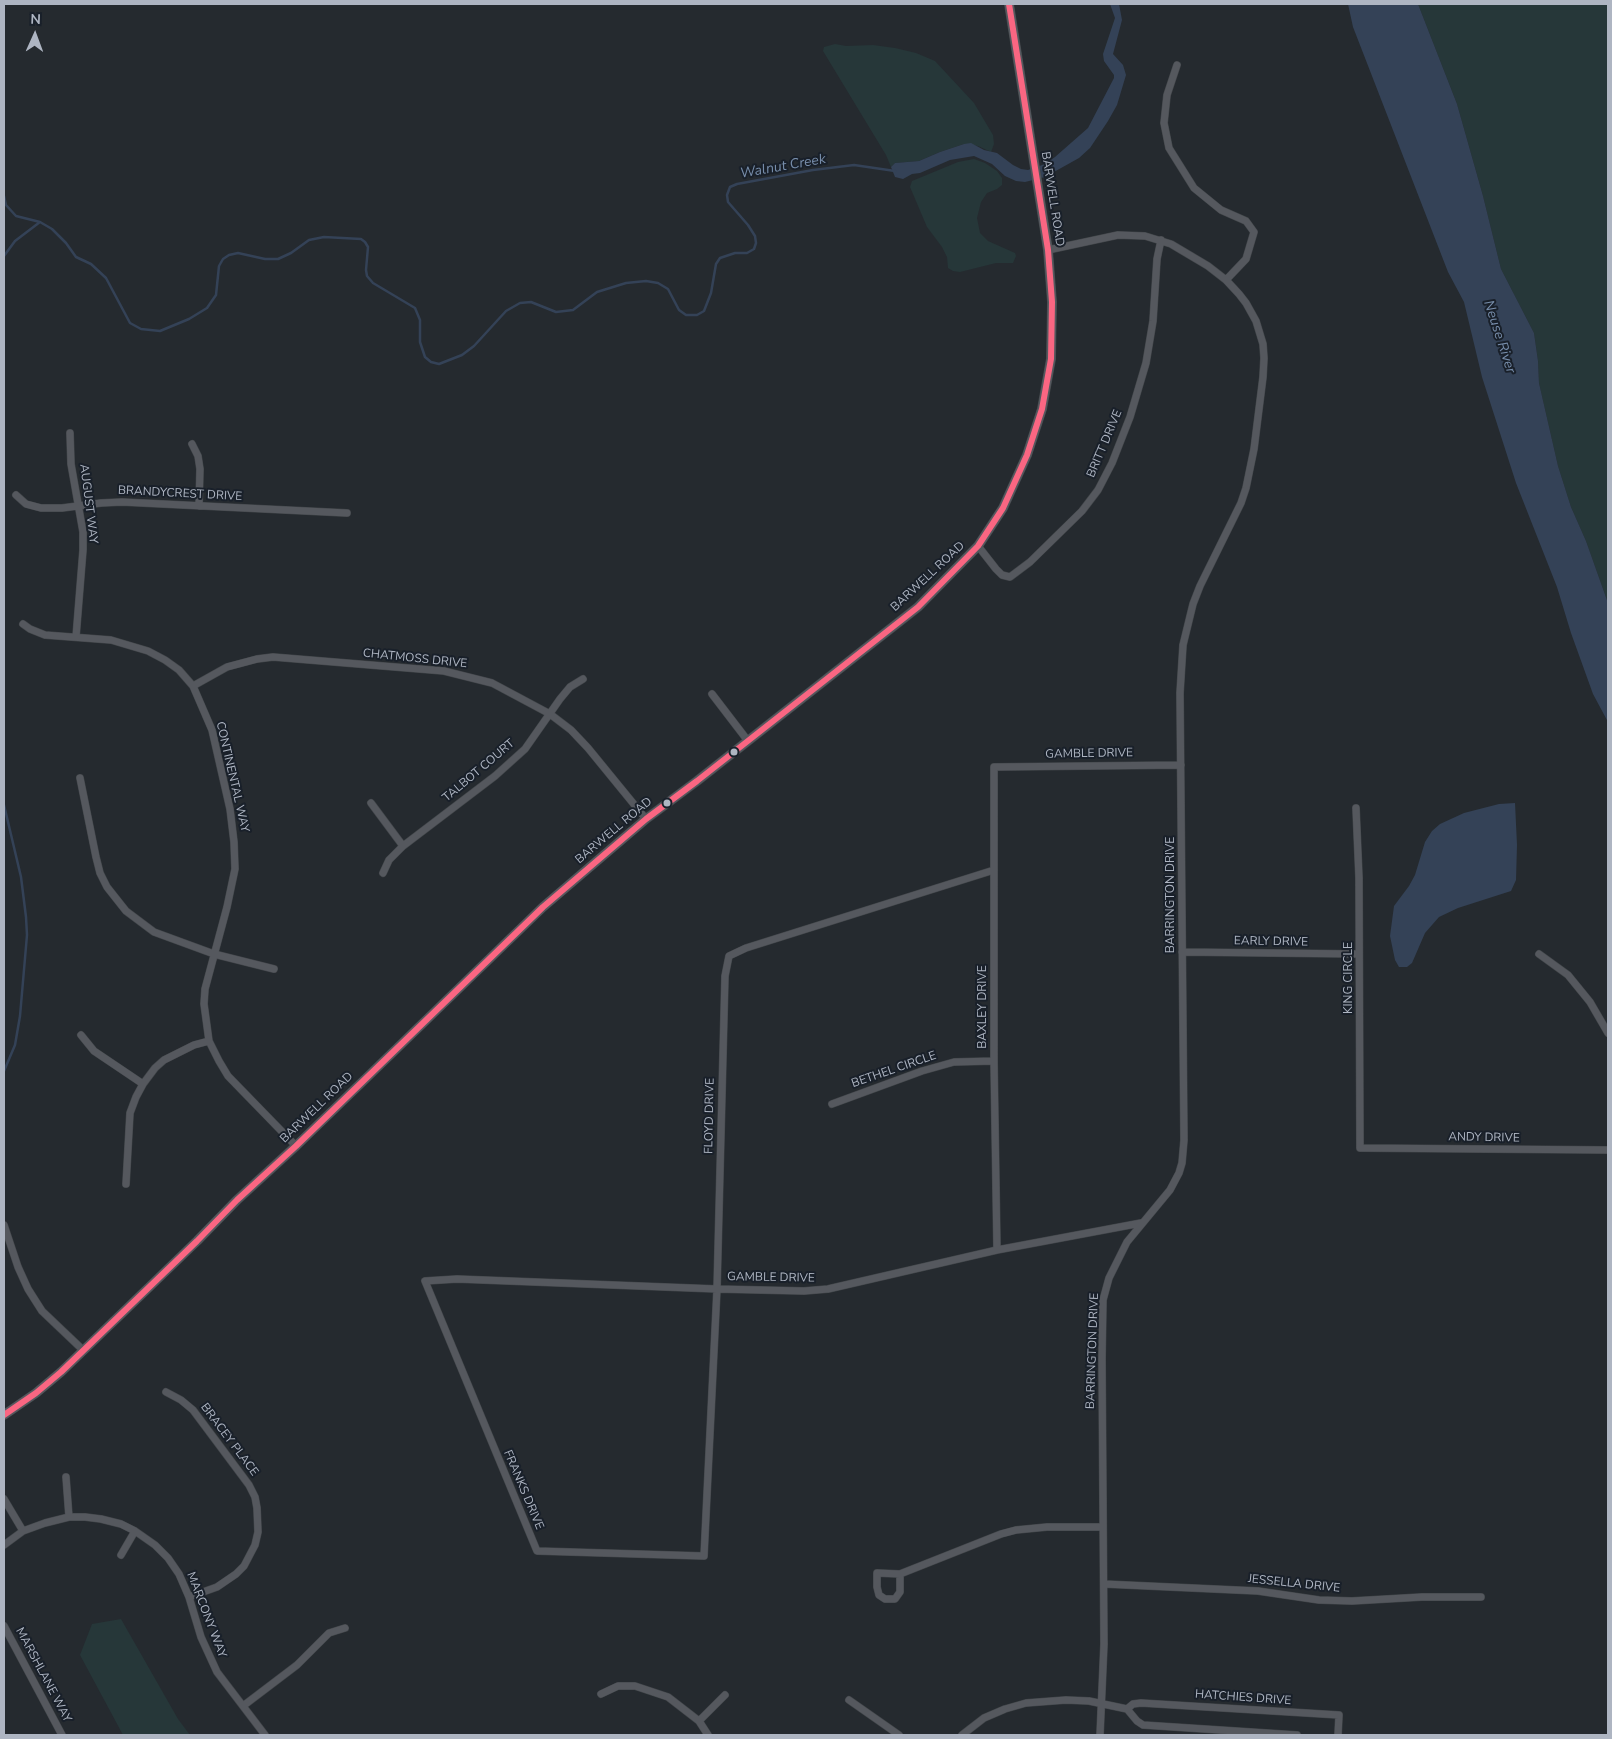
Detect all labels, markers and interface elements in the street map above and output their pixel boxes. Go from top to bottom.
north arrow [10,10,60,60]
text: N [30,10,41,29]
water label: Walnut Creek [739,151,827,183]
street label: BARWELL ROAD [1037,151,1067,247]
water label: Neuse River [1479,298,1519,376]
street label: BRITT DRIVE [1084,408,1126,480]
street label: AUGUST WAY [76,463,100,545]
street label: BRANDYCREST DRIVE [118,484,242,504]
street label: BARWELL ROAD [888,539,968,615]
street label: CHATMOSS DRIVE [362,646,468,672]
street label: CONTINENTAL WAY [212,720,252,834]
street label: TALBOT COURT [440,737,518,805]
street label: GAMBLE DRIVE [1045,746,1133,762]
unlabelled marker [729,747,739,757]
street label: BARWELL ROAD [573,795,655,867]
unlabelled marker [662,798,672,808]
street label: BARRINGTON DRIVE [1164,837,1178,953]
street label: EARLY DRIVE [1234,934,1308,950]
street label: KING CIRCLE [1342,942,1356,1014]
street label: BAXLEY DRIVE [976,965,990,1049]
street label: BETHEL CIRCLE [850,1049,938,1091]
street label: BARWELL ROAD [278,1070,356,1146]
street label: FLOYD DRIVE [702,1078,718,1154]
street label: ANDY DRIVE [1448,1130,1520,1146]
street label: GAMBLE DRIVE [727,1270,815,1286]
street label: BARRINGTON DRIVE [1084,1293,1102,1409]
street label: BRACEY PLACE [197,1401,261,1479]
street label: FRANKS DRIVE [500,1448,546,1532]
street label: MARCONY WAY [183,1570,229,1660]
street label: JESSELLA DRIVE [1247,1572,1341,1596]
street label: MARSHLANE WAY [12,1625,74,1725]
street label: HATCHIES DRIVE [1194,1687,1292,1709]

